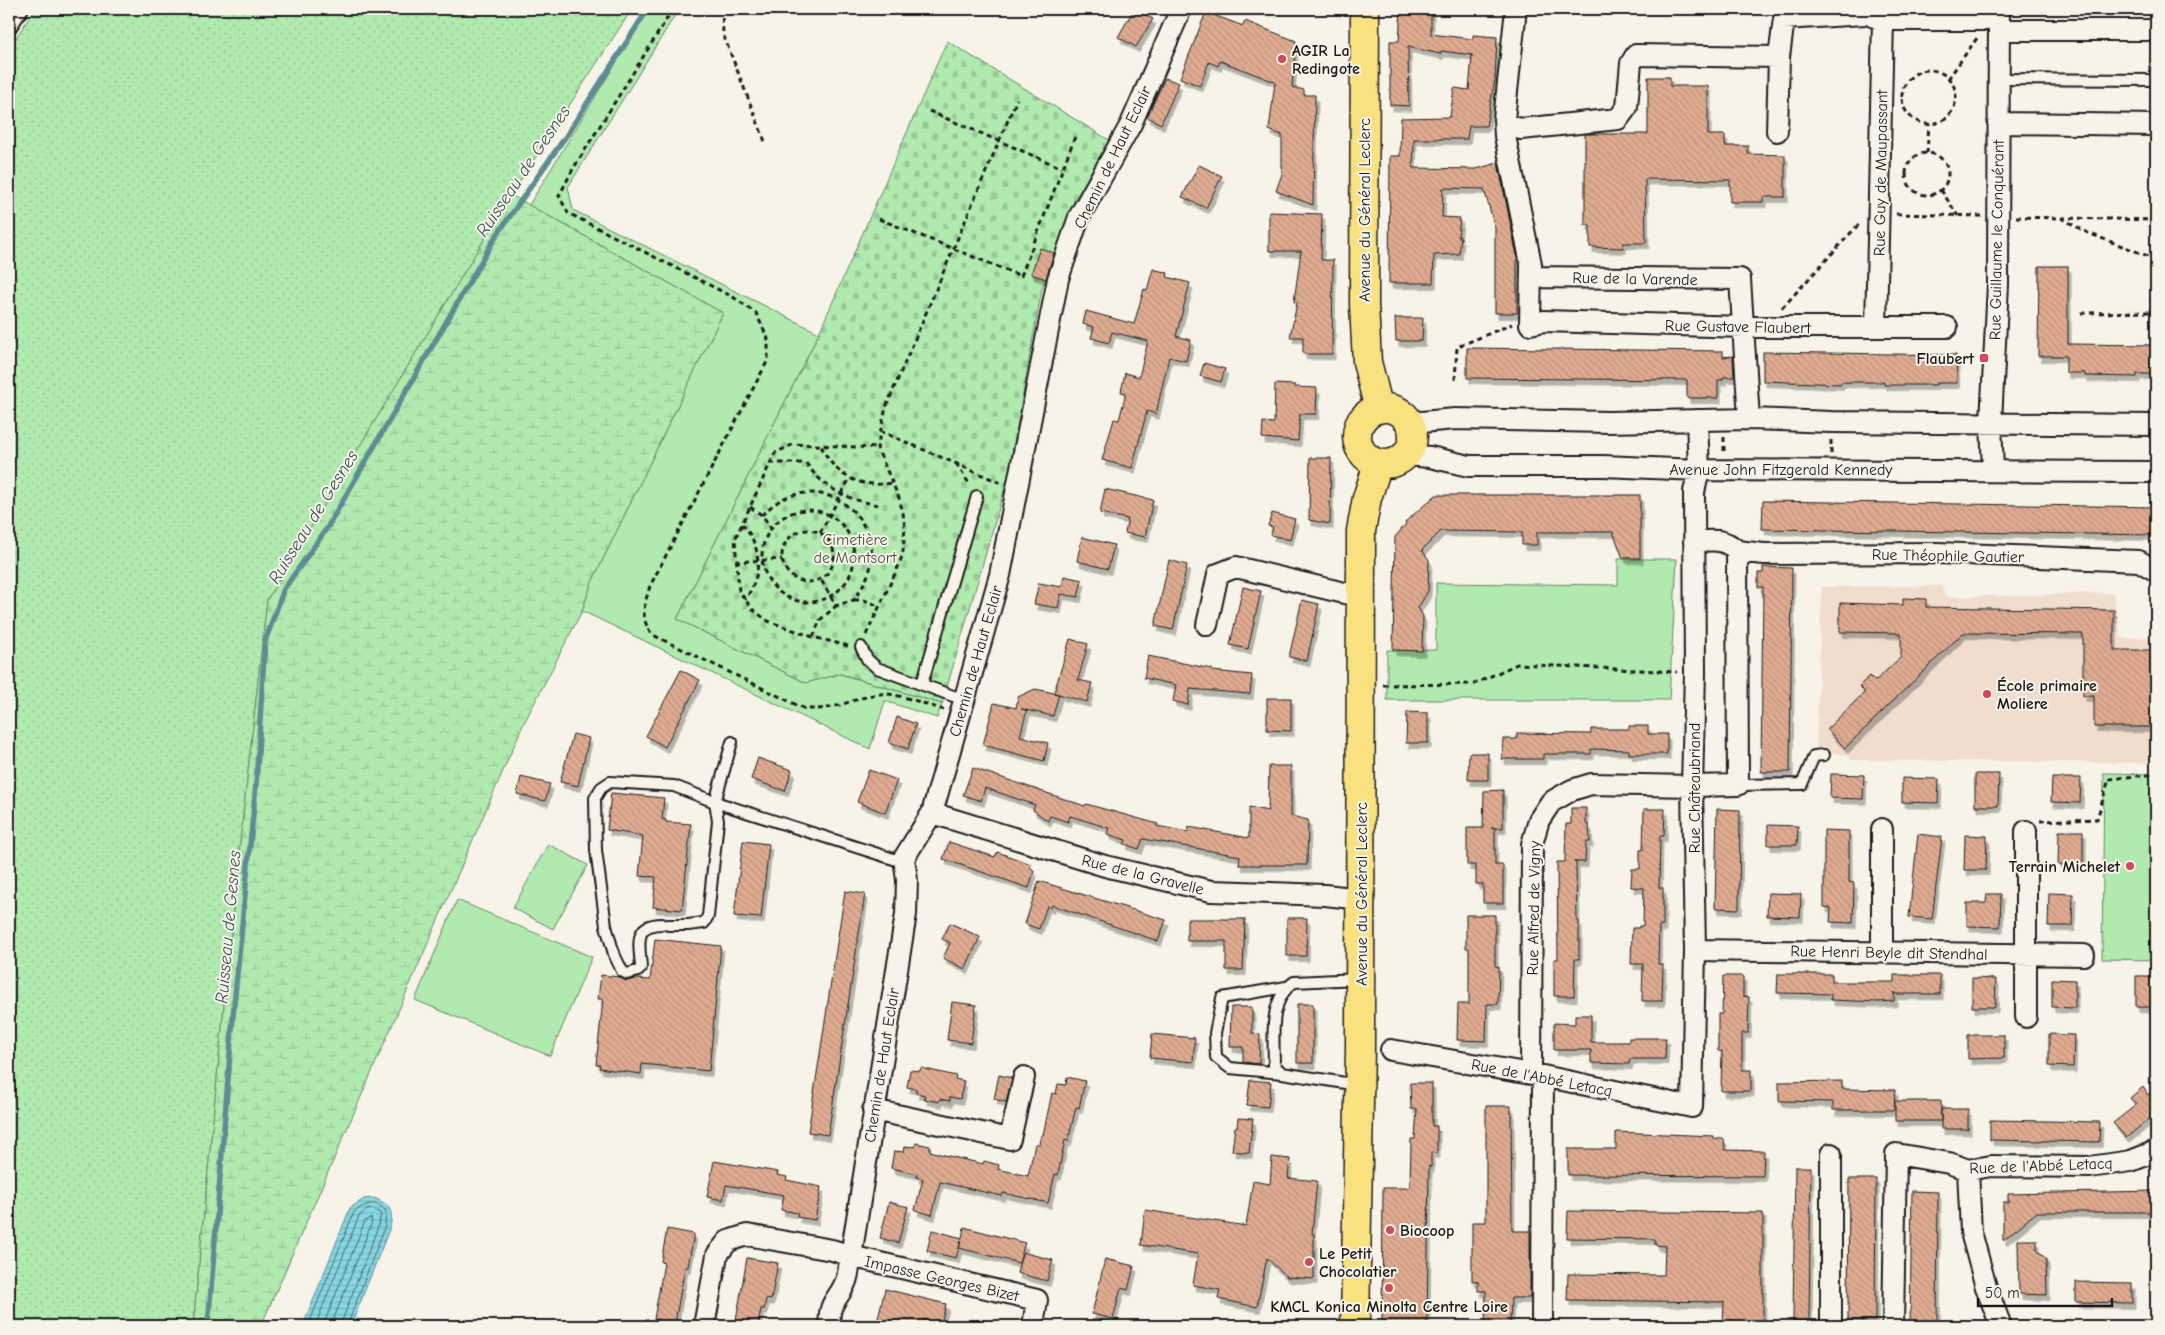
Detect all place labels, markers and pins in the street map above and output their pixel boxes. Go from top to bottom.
place label: AGIR La Redingote [1292,42,1360,78]
marker: AGIR La Redingote [1276,53,1288,65]
place label: Flaubert [1917,350,1975,368]
marker: Flaubert [1978,352,1990,364]
place label: École primaire Moliere [1997,676,2097,713]
marker: École primaire Moliere [1981,688,1993,700]
place label: Terrain Michelet [2009,858,2121,876]
marker: Terrain Michelet [2124,860,2136,872]
place label: Biocoop [1400,1222,1454,1240]
marker: Biocoop [1384,1224,1396,1236]
place label: Le Petit Chocolatier [1319,1245,1397,1281]
marker: Le Petit Chocolatier [1303,1256,1315,1268]
marker: KMCL Konica Minolta Centre Loire [1383,1282,1395,1294]
place label: KMCL Konica Minolta Centre Loire [1270,1298,1508,1316]

